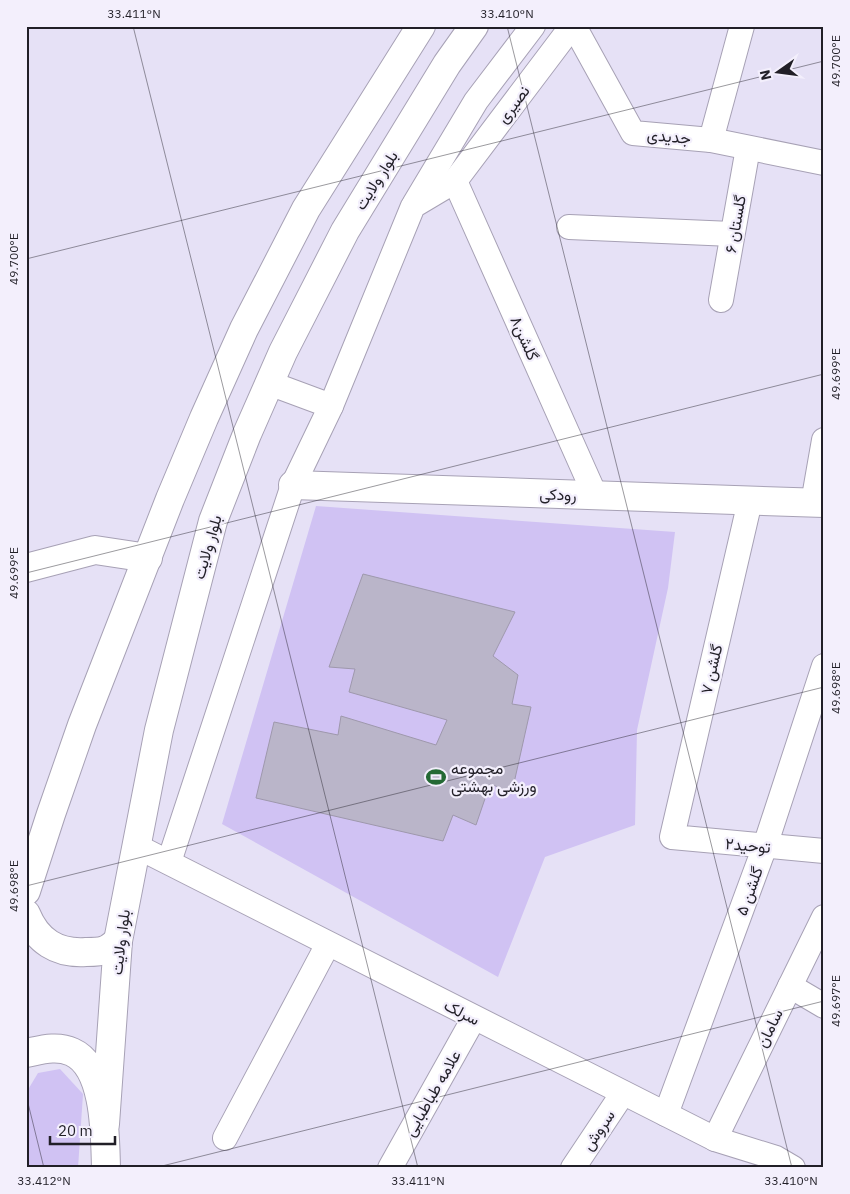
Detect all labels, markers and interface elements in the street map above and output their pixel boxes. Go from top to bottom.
text: 33.411°N [107,6,161,21]
text: 33.410°N [480,6,534,21]
text: 49.700°E [828,35,843,87]
north arrow [752,48,802,98]
text: N [755,68,775,82]
street label: نصیری [492,81,534,127]
street label: جدیدی [646,124,692,149]
street label: بلوار ولایت [350,147,403,214]
street label: گلستان ۶ [720,193,750,255]
text: 49.700°E [6,233,21,285]
street label: گلشن۸ [505,313,544,364]
text: 49.699°E [828,348,843,400]
street label: رودکی [539,483,577,506]
street label: بلوار ولایت [188,513,227,582]
text: 49.699°E [6,547,21,599]
street label: گلشن ۷ [696,642,727,696]
text: 49.698°E [828,662,843,714]
place label: مجموعه ورزشی بهشتی [451,758,537,797]
sports icon: مجموعه ورزشی بهشتی [425,766,447,788]
street label: توحید۲ [724,833,772,858]
text: 49.698°E [6,860,21,912]
street label: گلشن ۵ [731,864,768,918]
street label: بلوار ولایت [106,908,135,976]
text: 49.697°E [828,975,843,1027]
street label: سرلک [440,995,483,1030]
street label: سامان [751,1005,787,1051]
street label: علامه طباطبایی [399,1046,466,1140]
street label: سروش [577,1106,620,1155]
scale bar [50,1114,115,1146]
text: 20 m [58,1121,93,1140]
text: 33.412°N [17,1173,71,1188]
text: 33.411°N [391,1173,445,1188]
text: 33.410°N [764,1173,818,1188]

